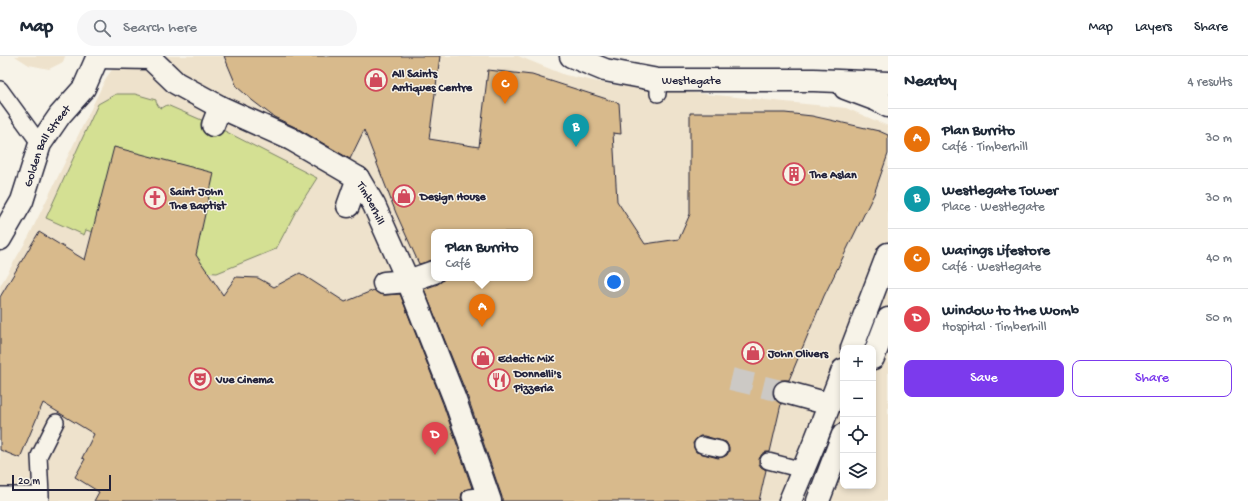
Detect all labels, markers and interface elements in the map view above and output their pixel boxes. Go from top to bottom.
search box [77,10,357,46]
text: Map [20,16,53,39]
icon: search [91,17,113,39]
text: Search here [123,19,197,37]
text: Map [1089,19,1113,36]
text: Layers [1135,19,1172,36]
text: Share [1194,19,1228,36]
shop icon: All Saints Antiques Centre [363,67,389,93]
place label: All Saints Antiques Centre [391,68,473,96]
pin: C [492,71,518,104]
text: Nearby [904,72,957,92]
street label: Westlegate [662,75,722,89]
text: 4 results [1188,75,1232,90]
street label: Golden Ball Street [22,102,75,189]
pin: B [563,114,589,147]
text: Plan Burrito [942,122,1015,140]
text: A [913,131,921,146]
text: 30 m [1206,131,1232,146]
text: Café · Timberhill [942,140,1028,155]
building icon: The Aslan [781,161,807,187]
place label: The Aslan [809,169,857,183]
street label: Timberhill [352,179,387,228]
text: Westlegate Tower [942,182,1058,200]
shop icon: Design House [391,183,417,209]
church icon: Saint John The Baptist [142,185,168,211]
place label: Saint John The Baptist [169,186,227,214]
place label: Design House [419,191,487,205]
text: B [914,191,920,206]
text: 30 m [1206,191,1232,206]
text: Place · Westlegate [942,200,1045,215]
popup [431,229,533,281]
text: Plan Burrito [445,239,519,257]
text: Warings Lifestore [942,242,1050,260]
text: C [913,251,921,266]
text: 40 m [1206,251,1232,266]
text: Café [445,257,470,272]
text: Café · Westlegate [942,260,1041,275]
your location [604,272,624,292]
pin: A [469,294,495,327]
text: Window to the Womb [942,302,1079,320]
text: D [913,311,921,326]
text: 50 m [1205,311,1232,326]
text: Hospital · Timberhill [942,320,1047,335]
shop icon: John Olivers [740,340,766,366]
shop icon: Eclectic Mix [470,345,496,371]
map controls [840,345,876,489]
button: + [840,345,876,381]
place label: John Olivers [767,348,829,362]
place label: Eclectic Mix [497,353,555,367]
button: Save [904,360,1064,397]
button: Share [1072,360,1232,397]
theatre icon: Vue Cinema [187,366,213,392]
restaurant icon: Donnelli's Pizzeria [486,367,512,393]
place label: Donnelli's Pizzeria [513,368,562,396]
place label: Vue Cinema [215,374,275,388]
button: − [840,381,876,417]
button: locate [840,417,876,453]
pin: D [422,422,448,455]
button: layers [840,453,876,489]
scale bar [12,473,111,492]
text: 20 m [18,476,40,488]

